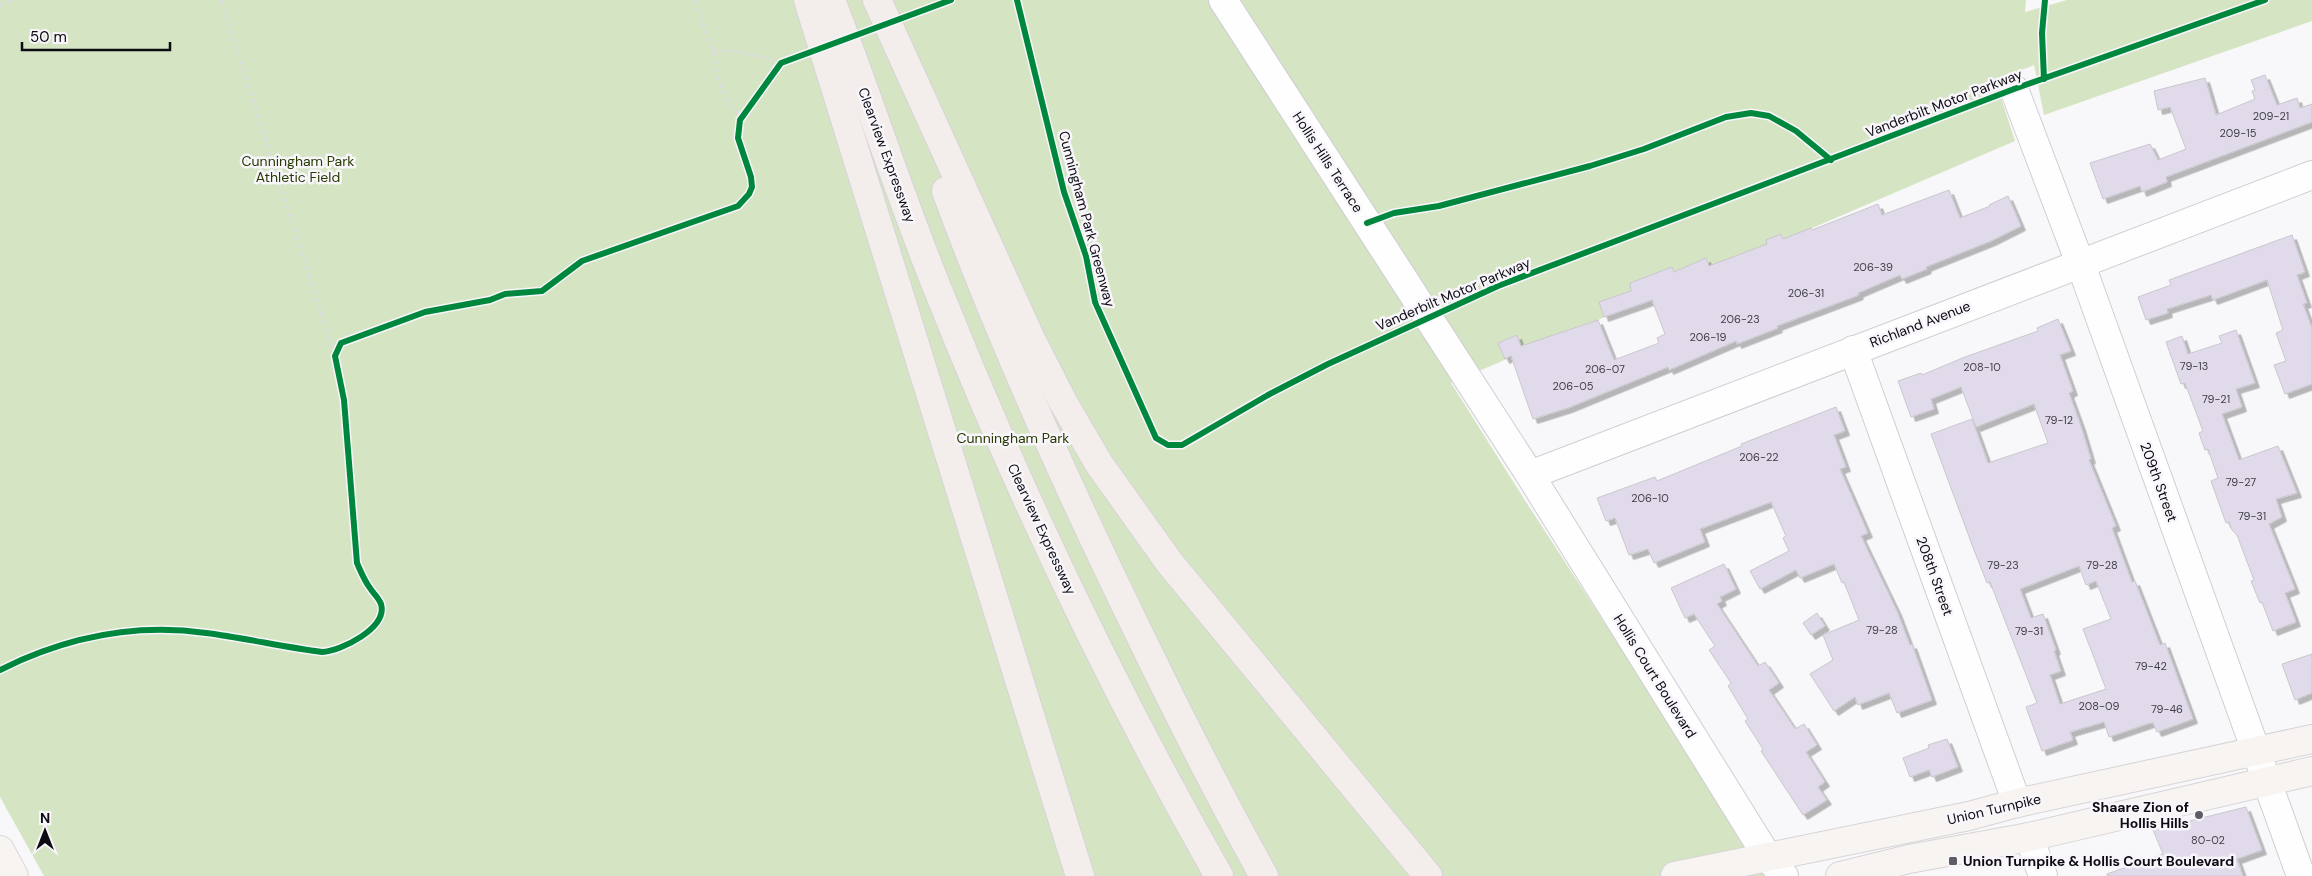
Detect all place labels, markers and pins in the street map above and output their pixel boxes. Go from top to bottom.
place label: Shaare Zion of Hollis Hills [2092,798,2189,832]
marker: Shaare Zion of Hollis Hills [2193,809,2205,821]
place label: Union Turnpike & Hollis Court Boulevard [1963,852,2234,870]
marker: Union Turnpike & Hollis Court Boulevard [1947,855,1959,867]

